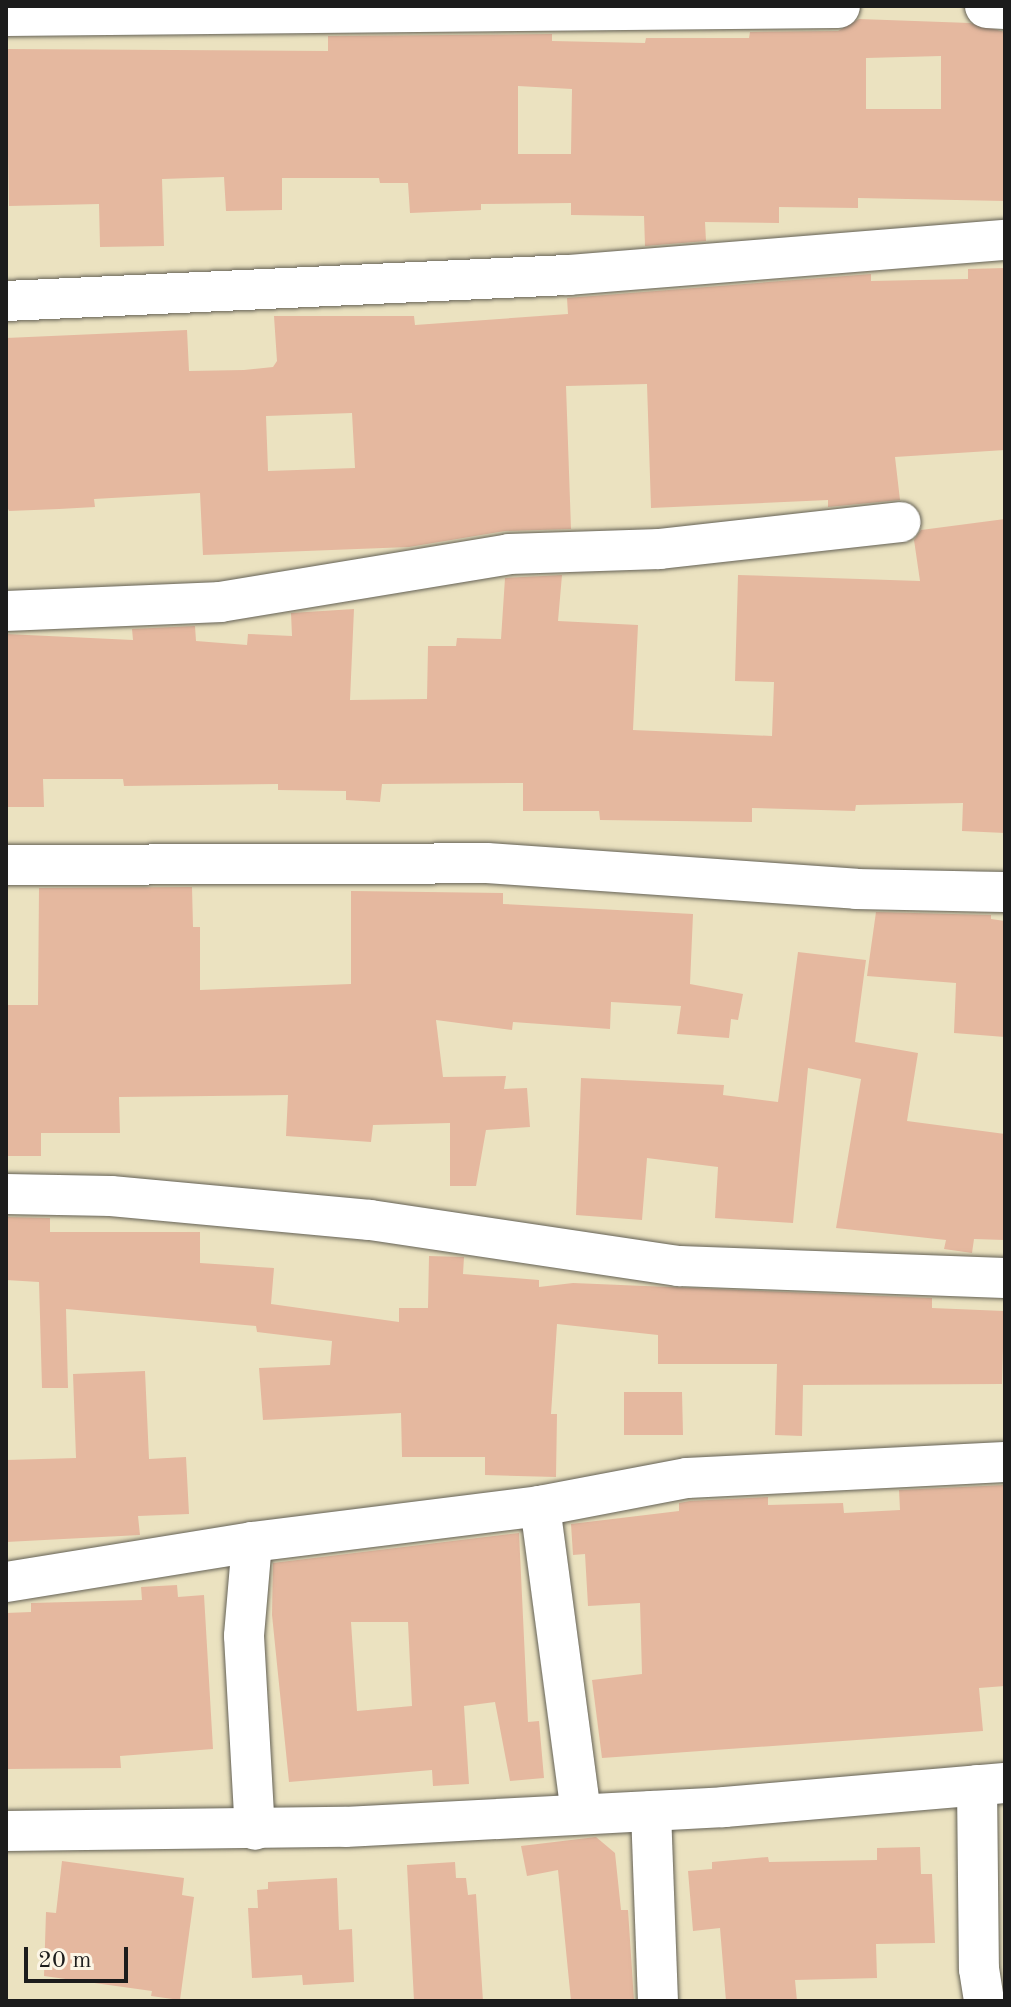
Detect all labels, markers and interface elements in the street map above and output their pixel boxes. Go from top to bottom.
scale bar [28,1931,132,1981]
text: 20 m [38,1949,92,1973]

